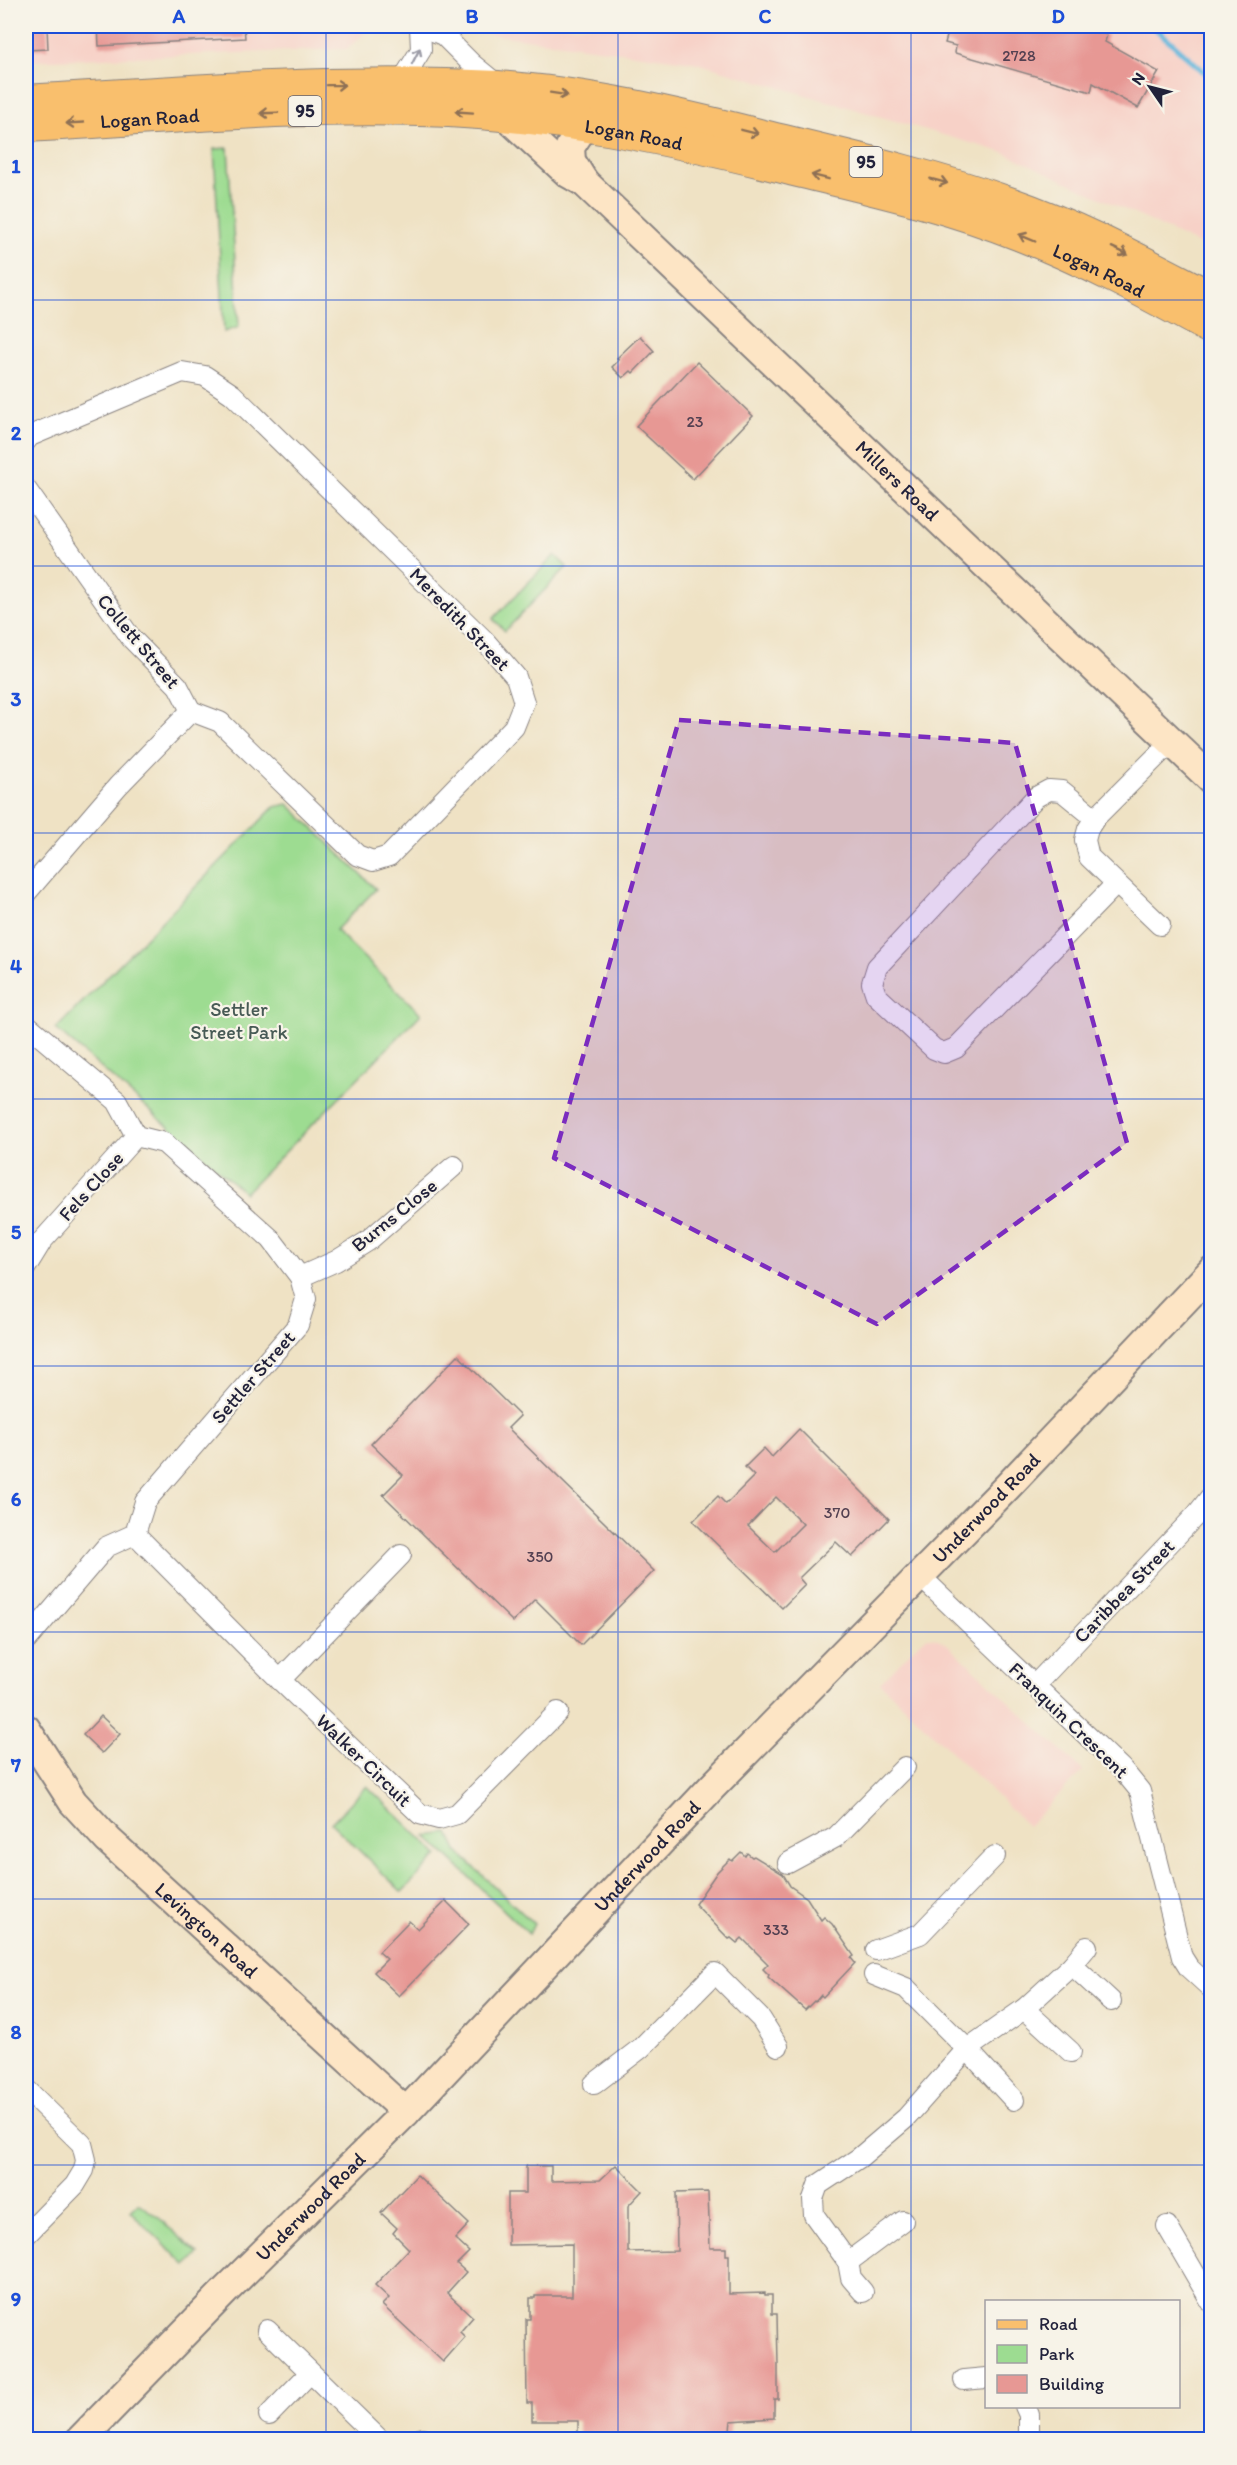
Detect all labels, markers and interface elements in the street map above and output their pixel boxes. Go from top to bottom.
text: A [172,4,186,28]
text: B [466,4,479,28]
text: C [759,4,772,28]
text: D [1051,4,1065,28]
house number: 2728 [1002,46,1036,65]
one-way arrow [411,47,423,65]
north arrow [1120,57,1180,117]
text: N [1127,69,1149,89]
one-way arrow [325,79,345,90]
one-way arrow [548,89,568,100]
road number: 95 [288,96,322,126]
street label: Logan Road [99,103,200,133]
one-way arrow [455,106,475,117]
one-way arrow [260,107,280,118]
street label: Logan Road [583,113,685,155]
one-way arrow [65,118,85,129]
one-way arrow [740,127,759,139]
road number: 95 [850,147,882,177]
text: 1 [11,154,21,178]
one-way arrow [811,170,830,182]
one-way arrow [929,175,948,187]
one-way arrow [1019,232,1037,243]
street label: Logan Road [1049,238,1149,303]
one-way arrow [1111,245,1129,257]
house number: 23 [686,412,704,431]
text: 2 [11,421,22,445]
street label: Millers Road [850,435,944,526]
street label: Meredith Street [405,562,515,676]
street label: Collett Street [93,589,186,694]
text: 3 [11,687,22,711]
text: 4 [10,954,22,978]
park label: Settler Street Park [190,997,288,1044]
street label: Fels Close [53,1146,129,1226]
street label: Burns Close [346,1173,442,1257]
text: 5 [11,1220,22,1244]
street label: Settler Street [206,1325,300,1428]
street label: Underwood Road [927,1448,1045,1568]
text: 6 [11,1487,22,1511]
house number: 370 [824,1503,850,1522]
street label: Caribbea Street [1069,1534,1179,1648]
house number: 350 [527,1547,553,1566]
street label: Franquin Crescent [1004,1657,1134,1783]
street label: Walker Circuit [311,1709,417,1811]
text: 7 [10,1753,21,1777]
street label: Underwood Road [589,1795,705,1917]
street label: Levington Road [150,1877,263,1983]
house number: 333 [763,1920,789,1939]
text: 8 [11,2020,22,2044]
street label: Underwood Road [250,2147,370,2266]
text: 9 [11,2287,21,2311]
legend [985,2300,1180,2408]
text: Road [1039,2313,1078,2335]
text: Park [1039,2343,1074,2365]
text: Building [1039,2373,1105,2395]

